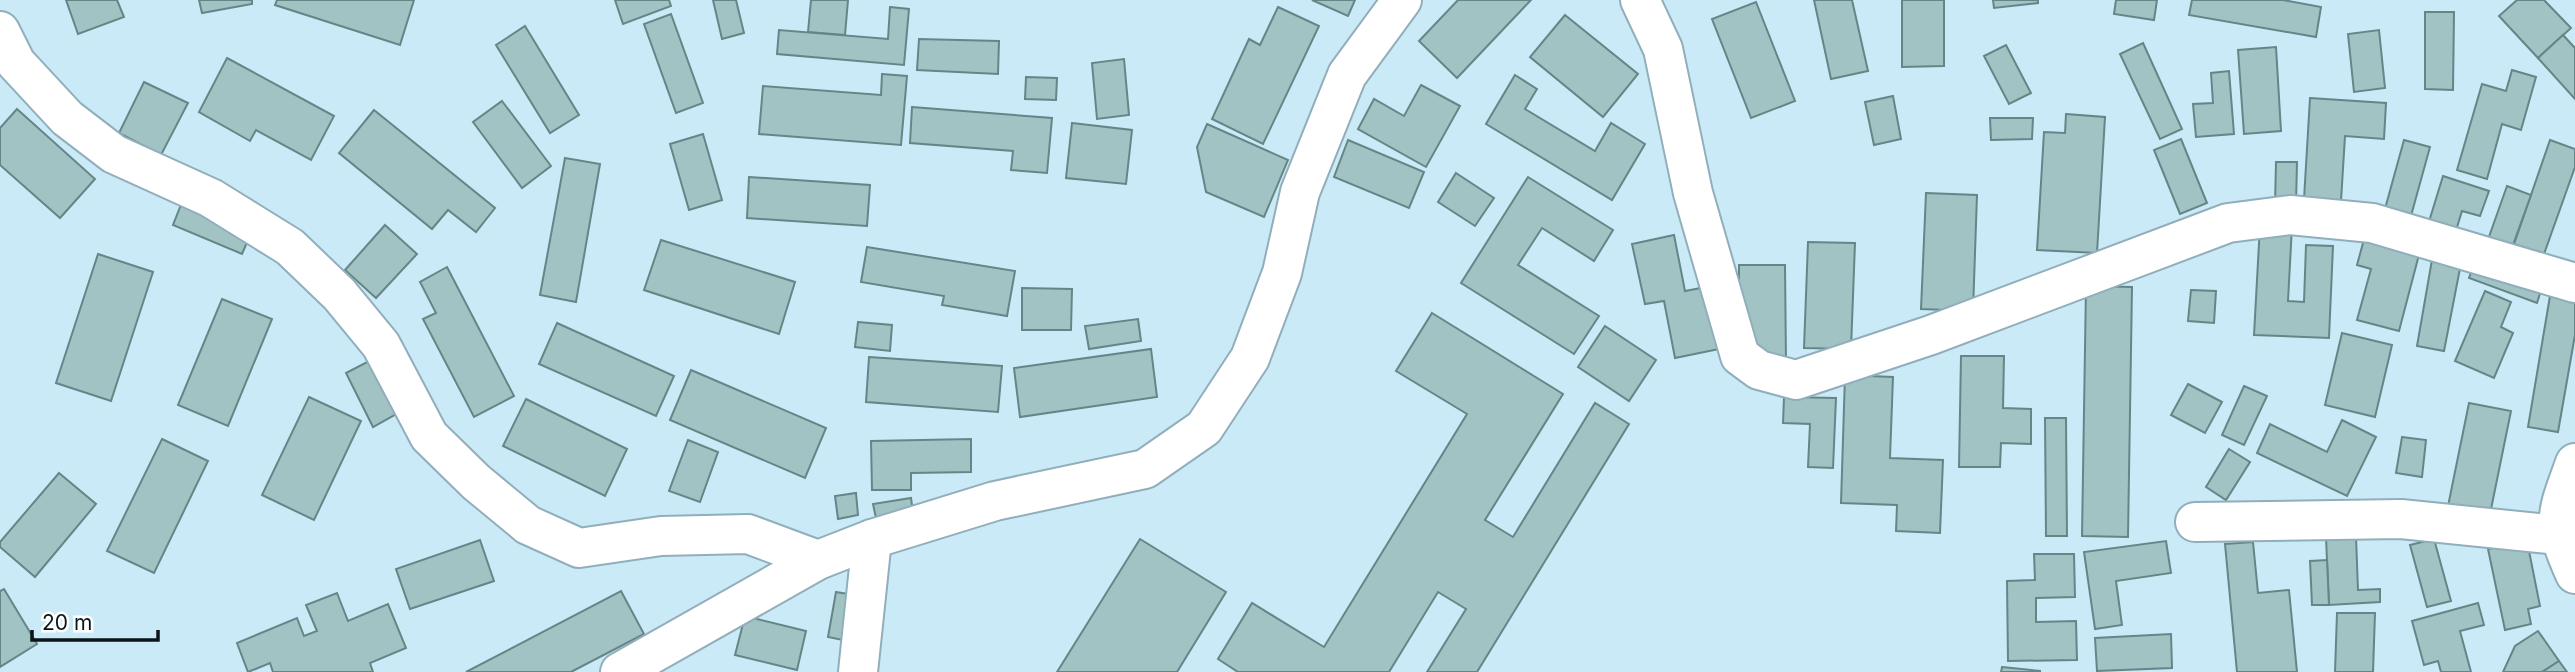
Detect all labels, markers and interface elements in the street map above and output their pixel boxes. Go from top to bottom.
scale bar [32,598,158,642]
text: 20 m [42,610,92,635]

